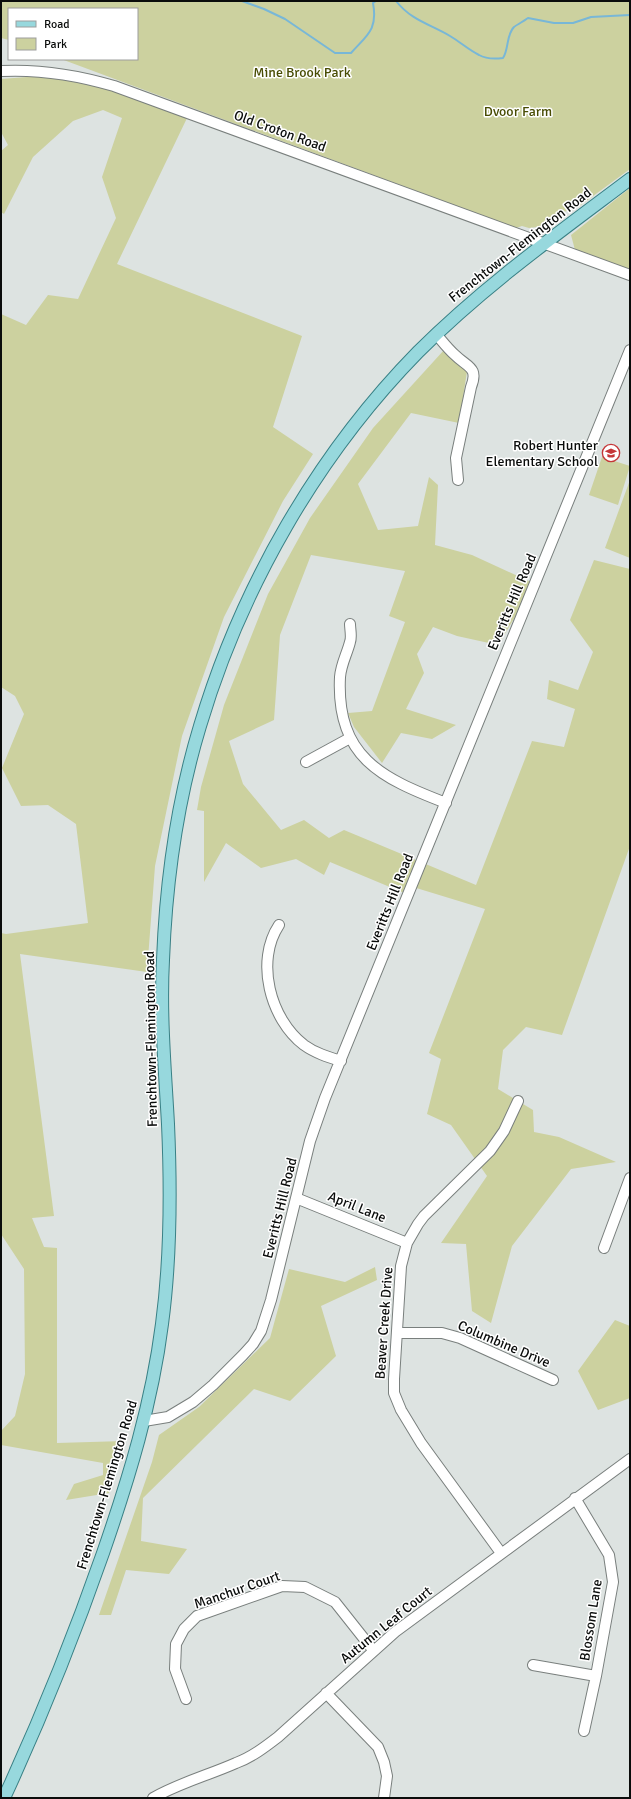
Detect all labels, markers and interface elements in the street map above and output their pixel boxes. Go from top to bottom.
legend [8,8,138,60]
text: Road [44,17,70,32]
text: Park [44,37,67,52]
park label: Mine Brook Park [253,64,351,81]
park label: Dvoor Farm [484,103,552,120]
street label: Old Croton Road [232,106,328,156]
street label: Frenchtown-Flemington Road [445,184,595,306]
place label: Robert Hunter Elementary School [485,437,599,470]
school or university icon: Robert Hunter Elementary School [601,443,621,463]
street label: Everitts Hill Road [484,551,540,653]
street label: Everitts Hill Road [363,851,417,953]
street label: Frenchtown-Flemington Road [141,951,161,1127]
street label: Everitts Hill Road [259,1156,301,1260]
street label: April Lane [325,1188,389,1226]
street label: Beaver Creek Drive [372,1266,396,1380]
street label: Columbine Drive [455,1317,553,1371]
street label: Frenchtown-Flemington Road [73,1398,141,1572]
street label: Manchur Court [192,1567,282,1613]
street label: Blossom Lane [576,1578,606,1662]
street label: Autumn Leaf Court [337,1583,435,1667]

